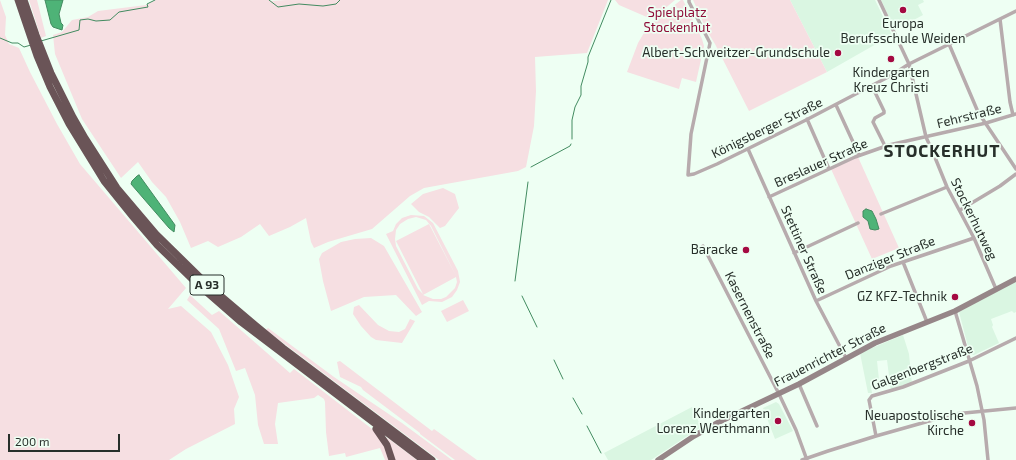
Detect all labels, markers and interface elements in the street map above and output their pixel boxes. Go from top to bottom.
park label: Spielplatz Stockenhut [644,5,710,36]
marker: Europa Berufsschule Weiden [898,5,908,15]
place label: Europa Berufsschule Weiden [840,16,966,47]
place label: Albert-Schweitzer-Grundschule [642,45,830,61]
marker: Albert-Schweitzer-Grundschule [833,48,843,58]
marker: Kindergarten Kreuz Christi [886,54,896,64]
place label: Kindergarten Kreuz Christi [852,65,930,96]
street label: Königsberger Straße [709,94,825,162]
street label: Fehrstraße [935,100,1003,132]
street label: Breslauer Straße [772,135,870,191]
district label: STOCKERHUT [884,141,1000,161]
street label: Stockerhutweg [947,175,1001,263]
street label: Stettiner Straße [778,203,830,297]
street label: Danziger Straße [843,233,937,283]
place label: Baracke [691,242,738,258]
marker: Baracke [741,245,751,255]
street label: Kasernenstraße [721,269,779,361]
road number: A 93 [190,275,224,295]
place label: GZ KFZ-Technik [857,289,947,305]
marker: GZ KFZ-Technik [950,292,960,302]
street label: Frauenrichter Straße [771,320,889,390]
street label: Galgenbergstraße [869,340,975,394]
place label: Kindergarten Lorenz Werthmann [656,406,770,437]
place label: Neuapostolische Kirche [865,408,964,439]
marker: Kindergarten Lorenz Werthmann [773,416,783,426]
marker: Neuapostolische Kirche [967,418,977,428]
scale bar [10,426,122,452]
text: 200 m [15,434,49,448]

